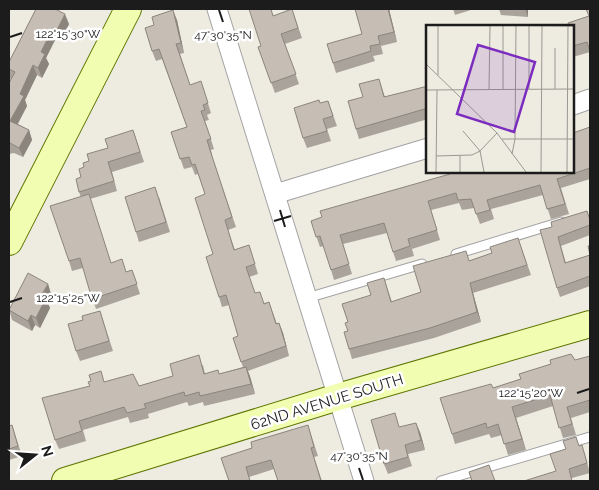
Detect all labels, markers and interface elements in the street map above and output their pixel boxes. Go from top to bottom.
inset map [426,25,574,172]
text: 122°15'30"W [36,27,101,41]
text: 47°30'35"N [194,28,252,42]
text: 122°15'25"W [36,291,100,305]
street label: 62ND AVENUE SOUTH [248,370,406,434]
text: 122°15'20"W [499,386,564,400]
north arrow [10,430,60,480]
text: N [38,444,57,459]
text: 47°30'35"N [330,449,388,463]

